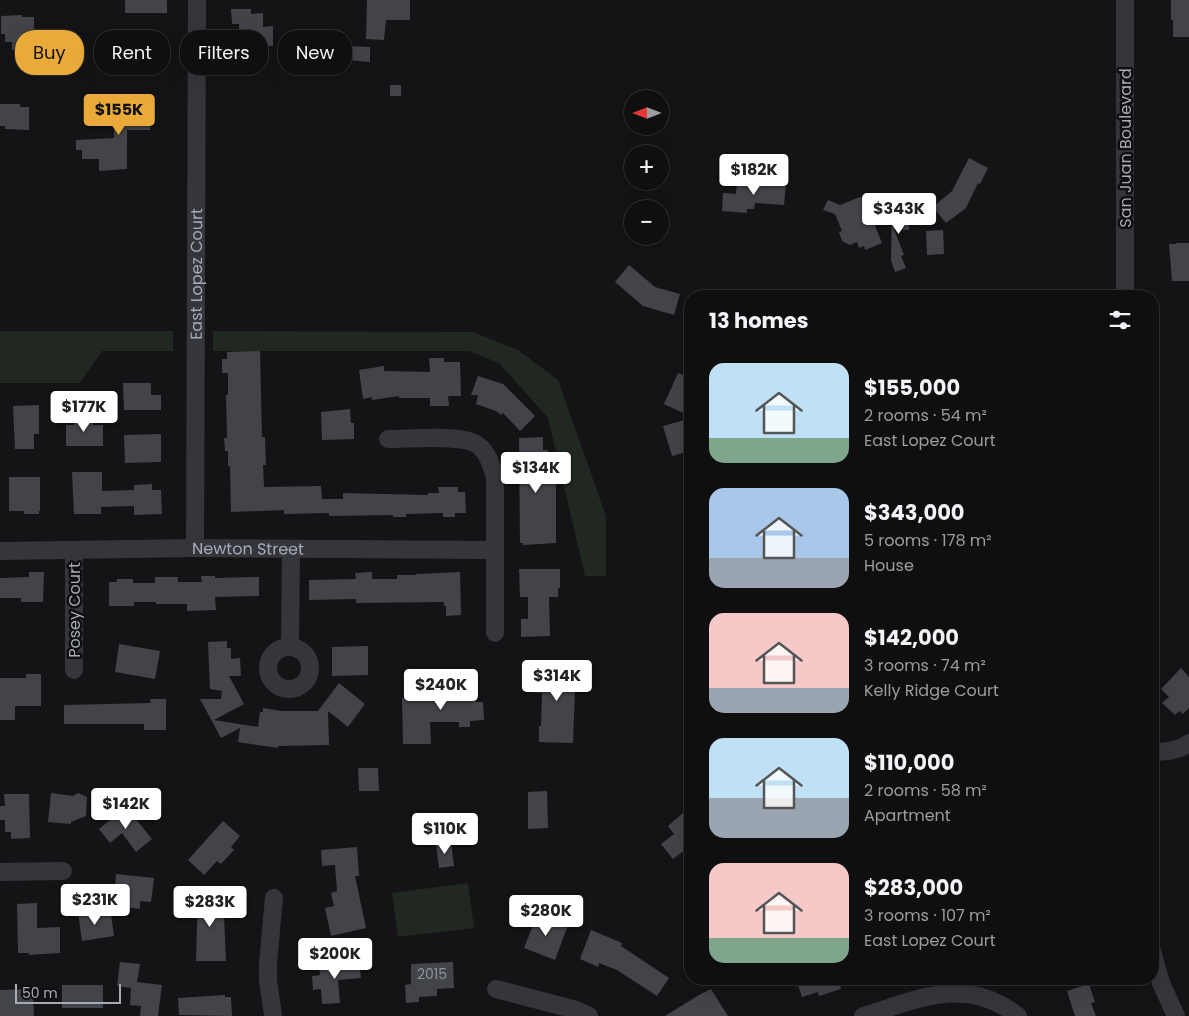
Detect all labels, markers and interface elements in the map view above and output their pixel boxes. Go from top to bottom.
chip: Buy [15,30,84,75]
chip: Rent [94,30,170,75]
chip: Filters [180,30,268,75]
chip: New [278,30,352,75]
street label: San Juan Boulevard [1114,68,1137,228]
north arrow [624,90,669,135]
map controls [624,90,669,245]
pin: $155K [84,94,154,136]
text: $155K [95,98,143,121]
button: + [624,145,669,190]
pin: $182K [719,154,789,196]
text: $182K [730,158,778,181]
pin: $343K [864,192,934,235]
text: $343K [873,197,925,220]
button: − [624,200,669,245]
street label: East Lopez Court [184,208,208,340]
text: 13 homes [709,306,808,335]
icon: filters [1106,306,1134,334]
text: $155,000 [864,373,960,402]
icon: home [749,383,809,443]
pin: $177K [49,390,119,433]
text: $177K [62,395,106,418]
text: 2 rooms · 54 m² [864,404,987,427]
text: East Lopez Court [864,429,996,452]
pin: $134K [501,452,571,494]
text: $134K [512,456,560,479]
text: $343,000 [864,498,965,527]
icon: home [749,508,809,568]
text: 5 rooms · 178 m² [864,529,992,552]
street label: Newton Street [192,536,304,560]
text: House [864,554,914,577]
street label: Posey Court [63,562,86,658]
text: $142,000 [864,623,959,652]
icon: home [749,633,809,693]
text: 3 rooms · 74 m² [864,654,986,677]
pin: $314K [522,660,592,702]
text: $314K [533,664,581,687]
pin: $240K [406,668,476,711]
text: $240K [415,673,467,696]
text: Kelly Ridge Court [864,679,999,702]
text: $110,000 [864,748,954,777]
icon: home [749,758,809,818]
text: 2 rooms · 58 m² [864,779,987,802]
pin: $142K [91,788,161,830]
text: $142K [102,792,150,815]
text: Apartment [864,804,951,827]
pin: $110K [410,812,480,855]
text: $110K [423,817,467,840]
text: $283,000 [864,873,963,902]
icon: home [749,883,809,943]
pin: $231K [60,884,130,926]
pin: $283K [175,886,245,928]
text: $231K [72,888,118,911]
text: $283K [185,890,235,913]
pin: $280K [511,894,581,937]
text: $280K [520,899,572,922]
text: 3 rooms · 107 m² [864,904,991,927]
text: East Lopez Court [864,929,996,952]
pin: $200K [300,938,370,980]
text: $200K [309,942,361,965]
house number: 2015 [417,964,447,984]
scale bar [15,981,121,1004]
text: 50 m [22,983,58,1003]

